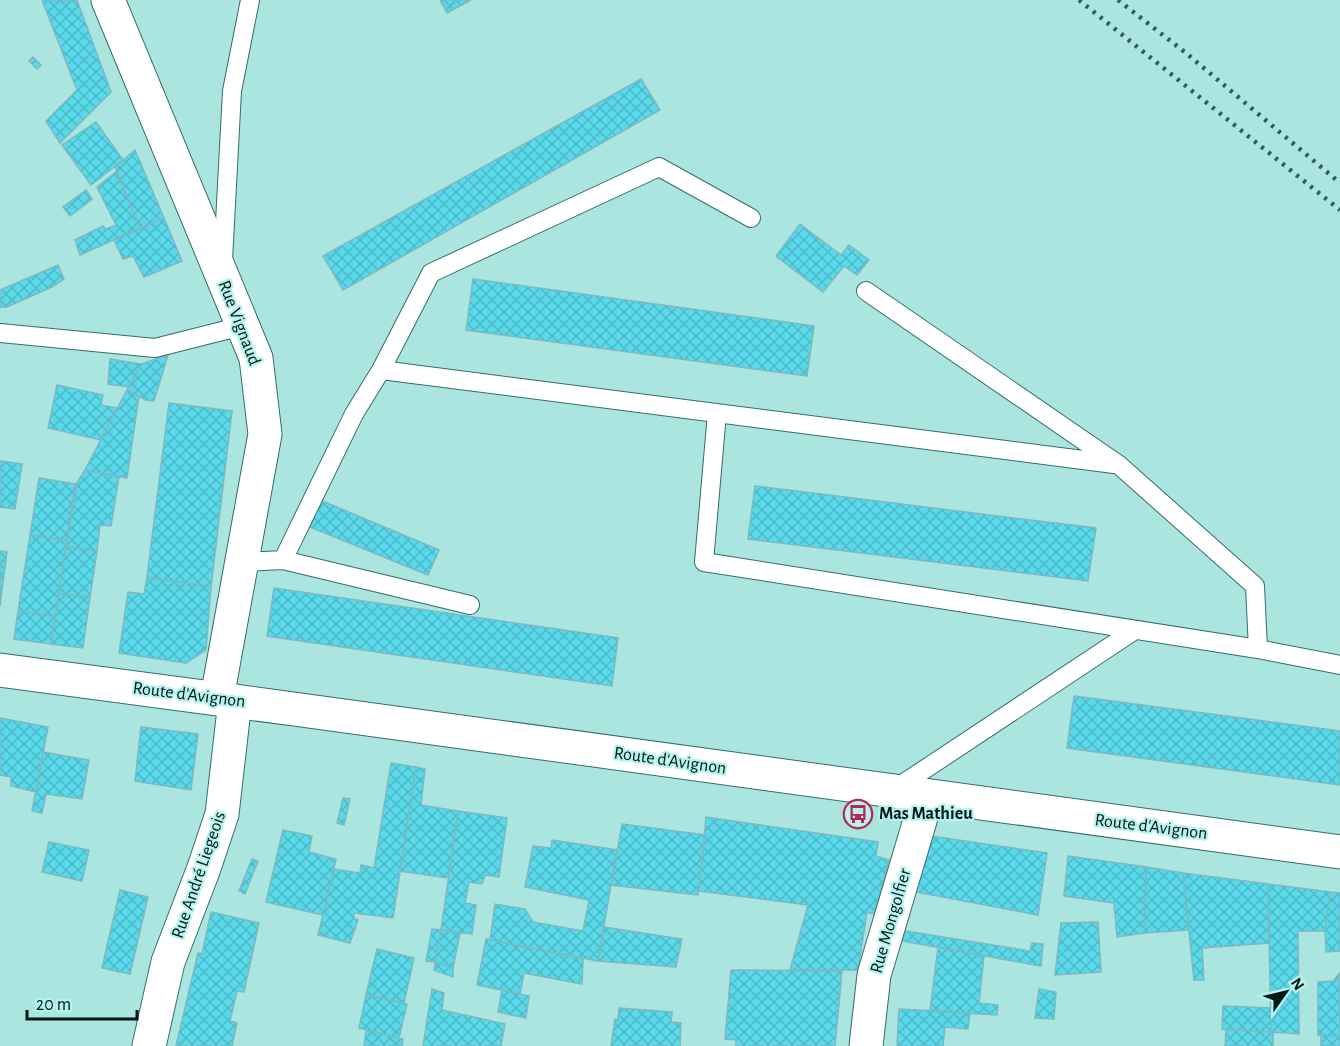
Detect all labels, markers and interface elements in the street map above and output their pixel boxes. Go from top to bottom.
street label: Rue Vignaud [215,278,263,368]
street label: Route d'Avignon [132,679,246,711]
street label: Route d'Avignon [613,744,727,778]
bus stop icon: Mas Mathieu [842,798,874,830]
place label: Mas Mathieu [879,805,973,823]
street label: Rue André Liegeois [169,809,229,941]
street label: Route d'Avignon [1094,811,1208,843]
street label: Rue Mongolfier [867,866,915,975]
north arrow [1256,962,1316,1022]
text: N [1288,975,1307,993]
scale bar [27,983,136,1021]
text: 20 m [36,996,71,1014]

